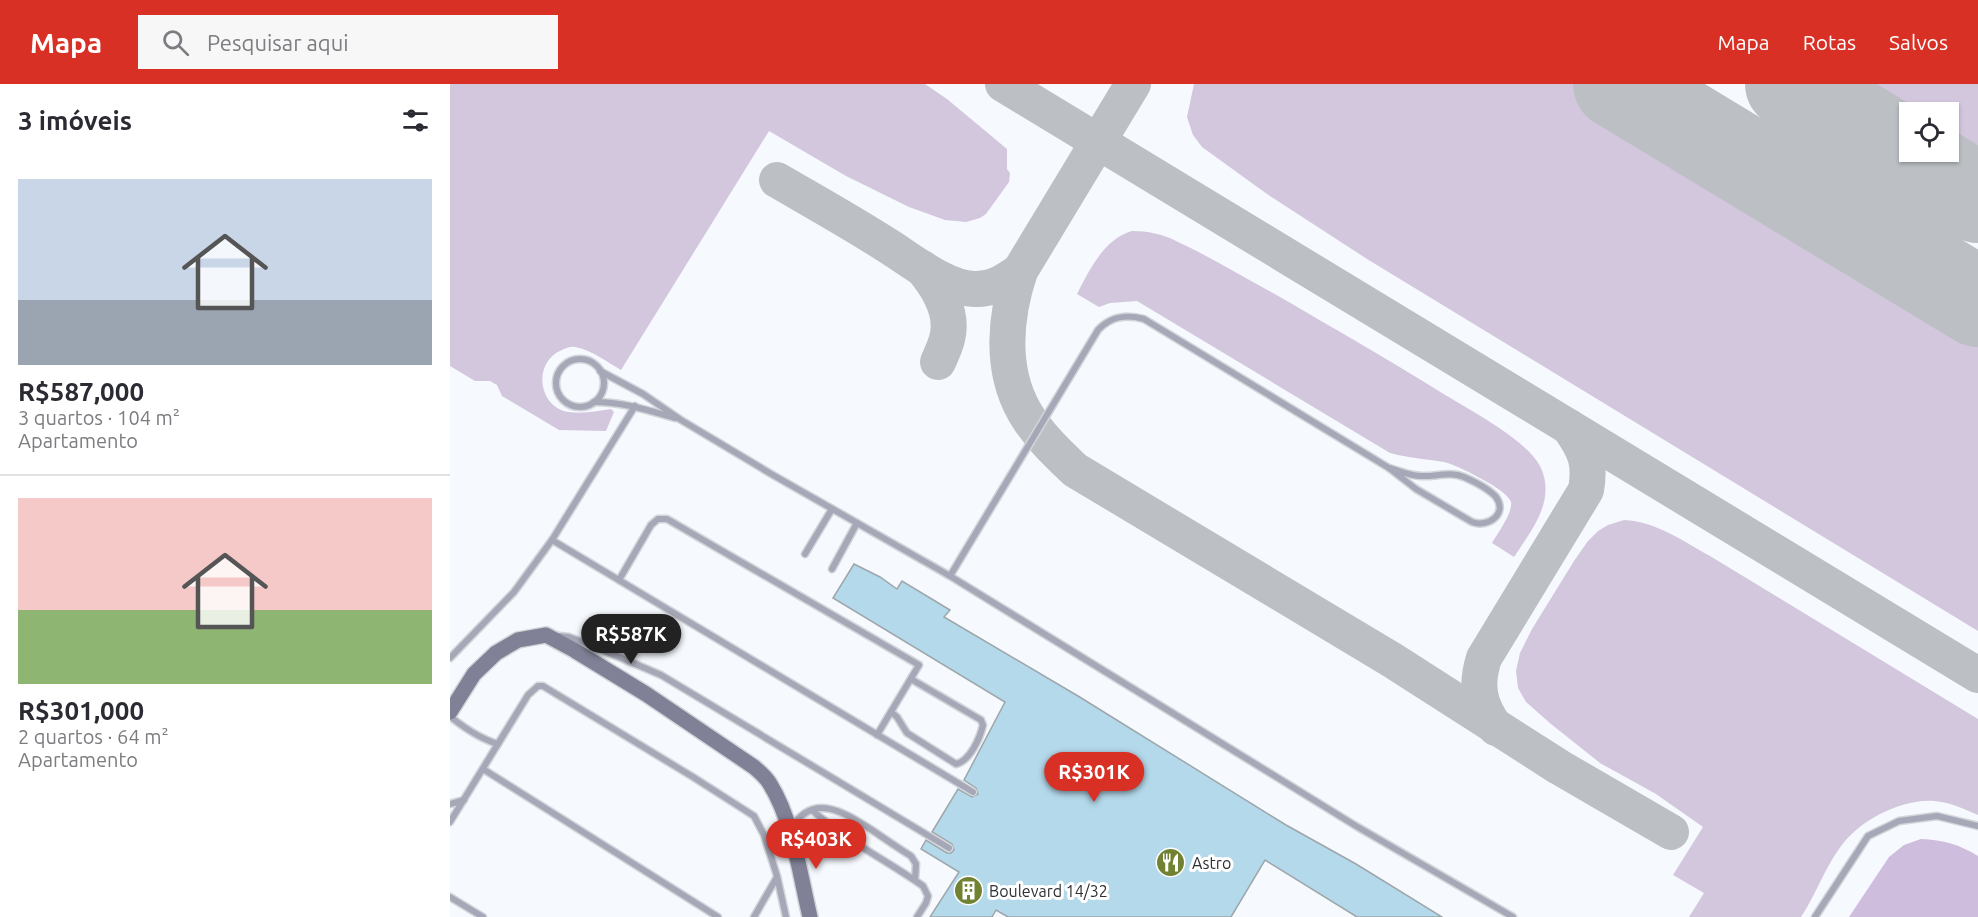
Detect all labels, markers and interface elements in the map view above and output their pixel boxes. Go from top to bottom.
search box [138,15,558,69]
icon: search [159,26,192,59]
text: Mapa [30,27,102,58]
text: Pesquisar aqui [207,30,349,55]
text: Mapa [1718,30,1770,54]
text: Rotas [1803,30,1856,54]
text: Salvos [1889,30,1948,54]
map controls [1899,102,1959,162]
button: locate [1899,102,1959,162]
icon: filters [399,104,432,137]
text: 3 imóveis [18,106,132,135]
icon: home [171,218,279,326]
text: R$587,000 [18,377,144,406]
text: 3 quartos · 104 m² [18,406,180,429]
text: Apartamento [18,429,138,452]
icon: home [171,537,279,645]
pin: R$587K [582,614,680,665]
text: R$587K [595,622,667,645]
text: R$301,000 [18,696,144,725]
text: 2 quartos · 64 m² [18,725,169,748]
text: Apartamento [18,748,138,771]
pin: R$301K [1045,752,1143,803]
text: R$301K [1058,760,1130,783]
pin: R$403K [767,819,865,870]
text: R$403K [780,827,852,850]
restaurant icon: Astro [1155,847,1187,879]
place label: Astro [1192,854,1231,872]
building icon: Boulevard 14/32 [952,875,984,907]
place label: Boulevard 14/32 [989,882,1108,900]

